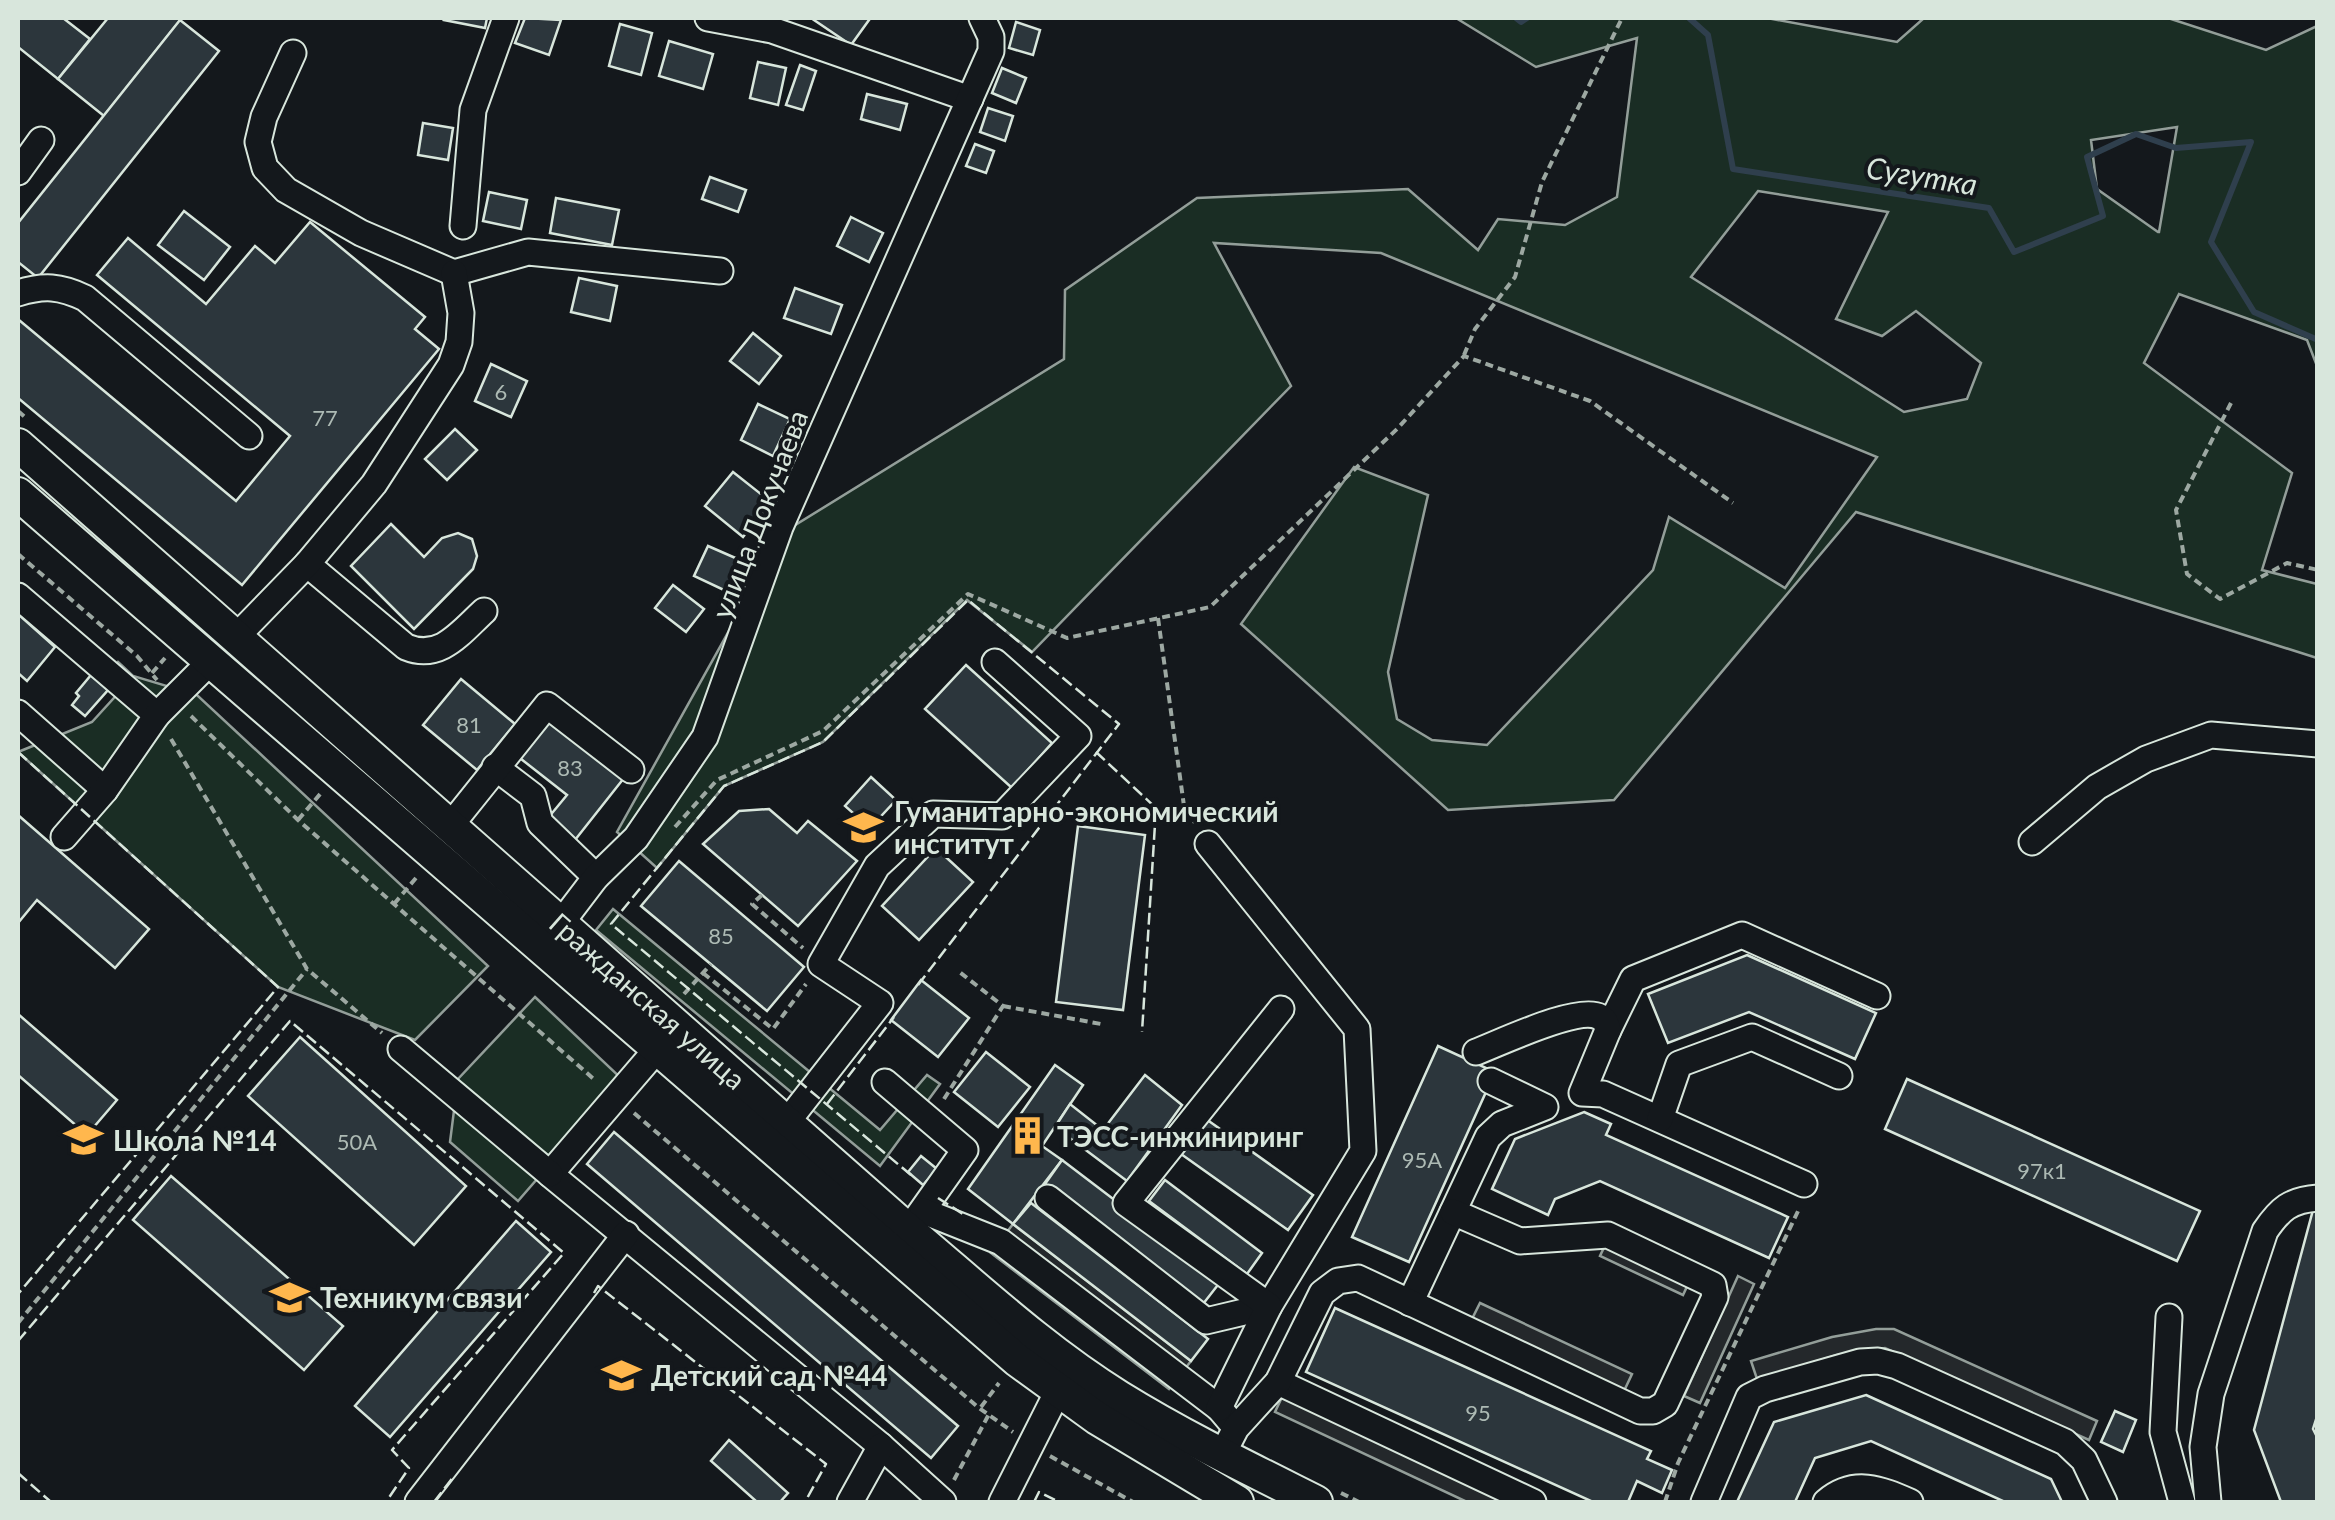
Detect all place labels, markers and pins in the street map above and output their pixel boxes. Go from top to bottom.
place label: Гуманитарно-экономический институт [894,794,1279,860]
school or university icon: Гуманитарно-экономический институт [843,806,885,848]
building icon: ТЭСС-инжиниринг [1006,1115,1048,1157]
school or university icon: Школа №14 [62,1119,104,1161]
place label: ТЭСС-инжиниринг [1057,1119,1303,1153]
place label: Школа №14 [113,1123,277,1157]
school or university icon: Техникум связи [269,1276,311,1318]
place label: Техникум связи [320,1280,522,1314]
school or university icon: Детский сад №44 [600,1354,642,1396]
place label: Детский сад №44 [651,1358,888,1392]

